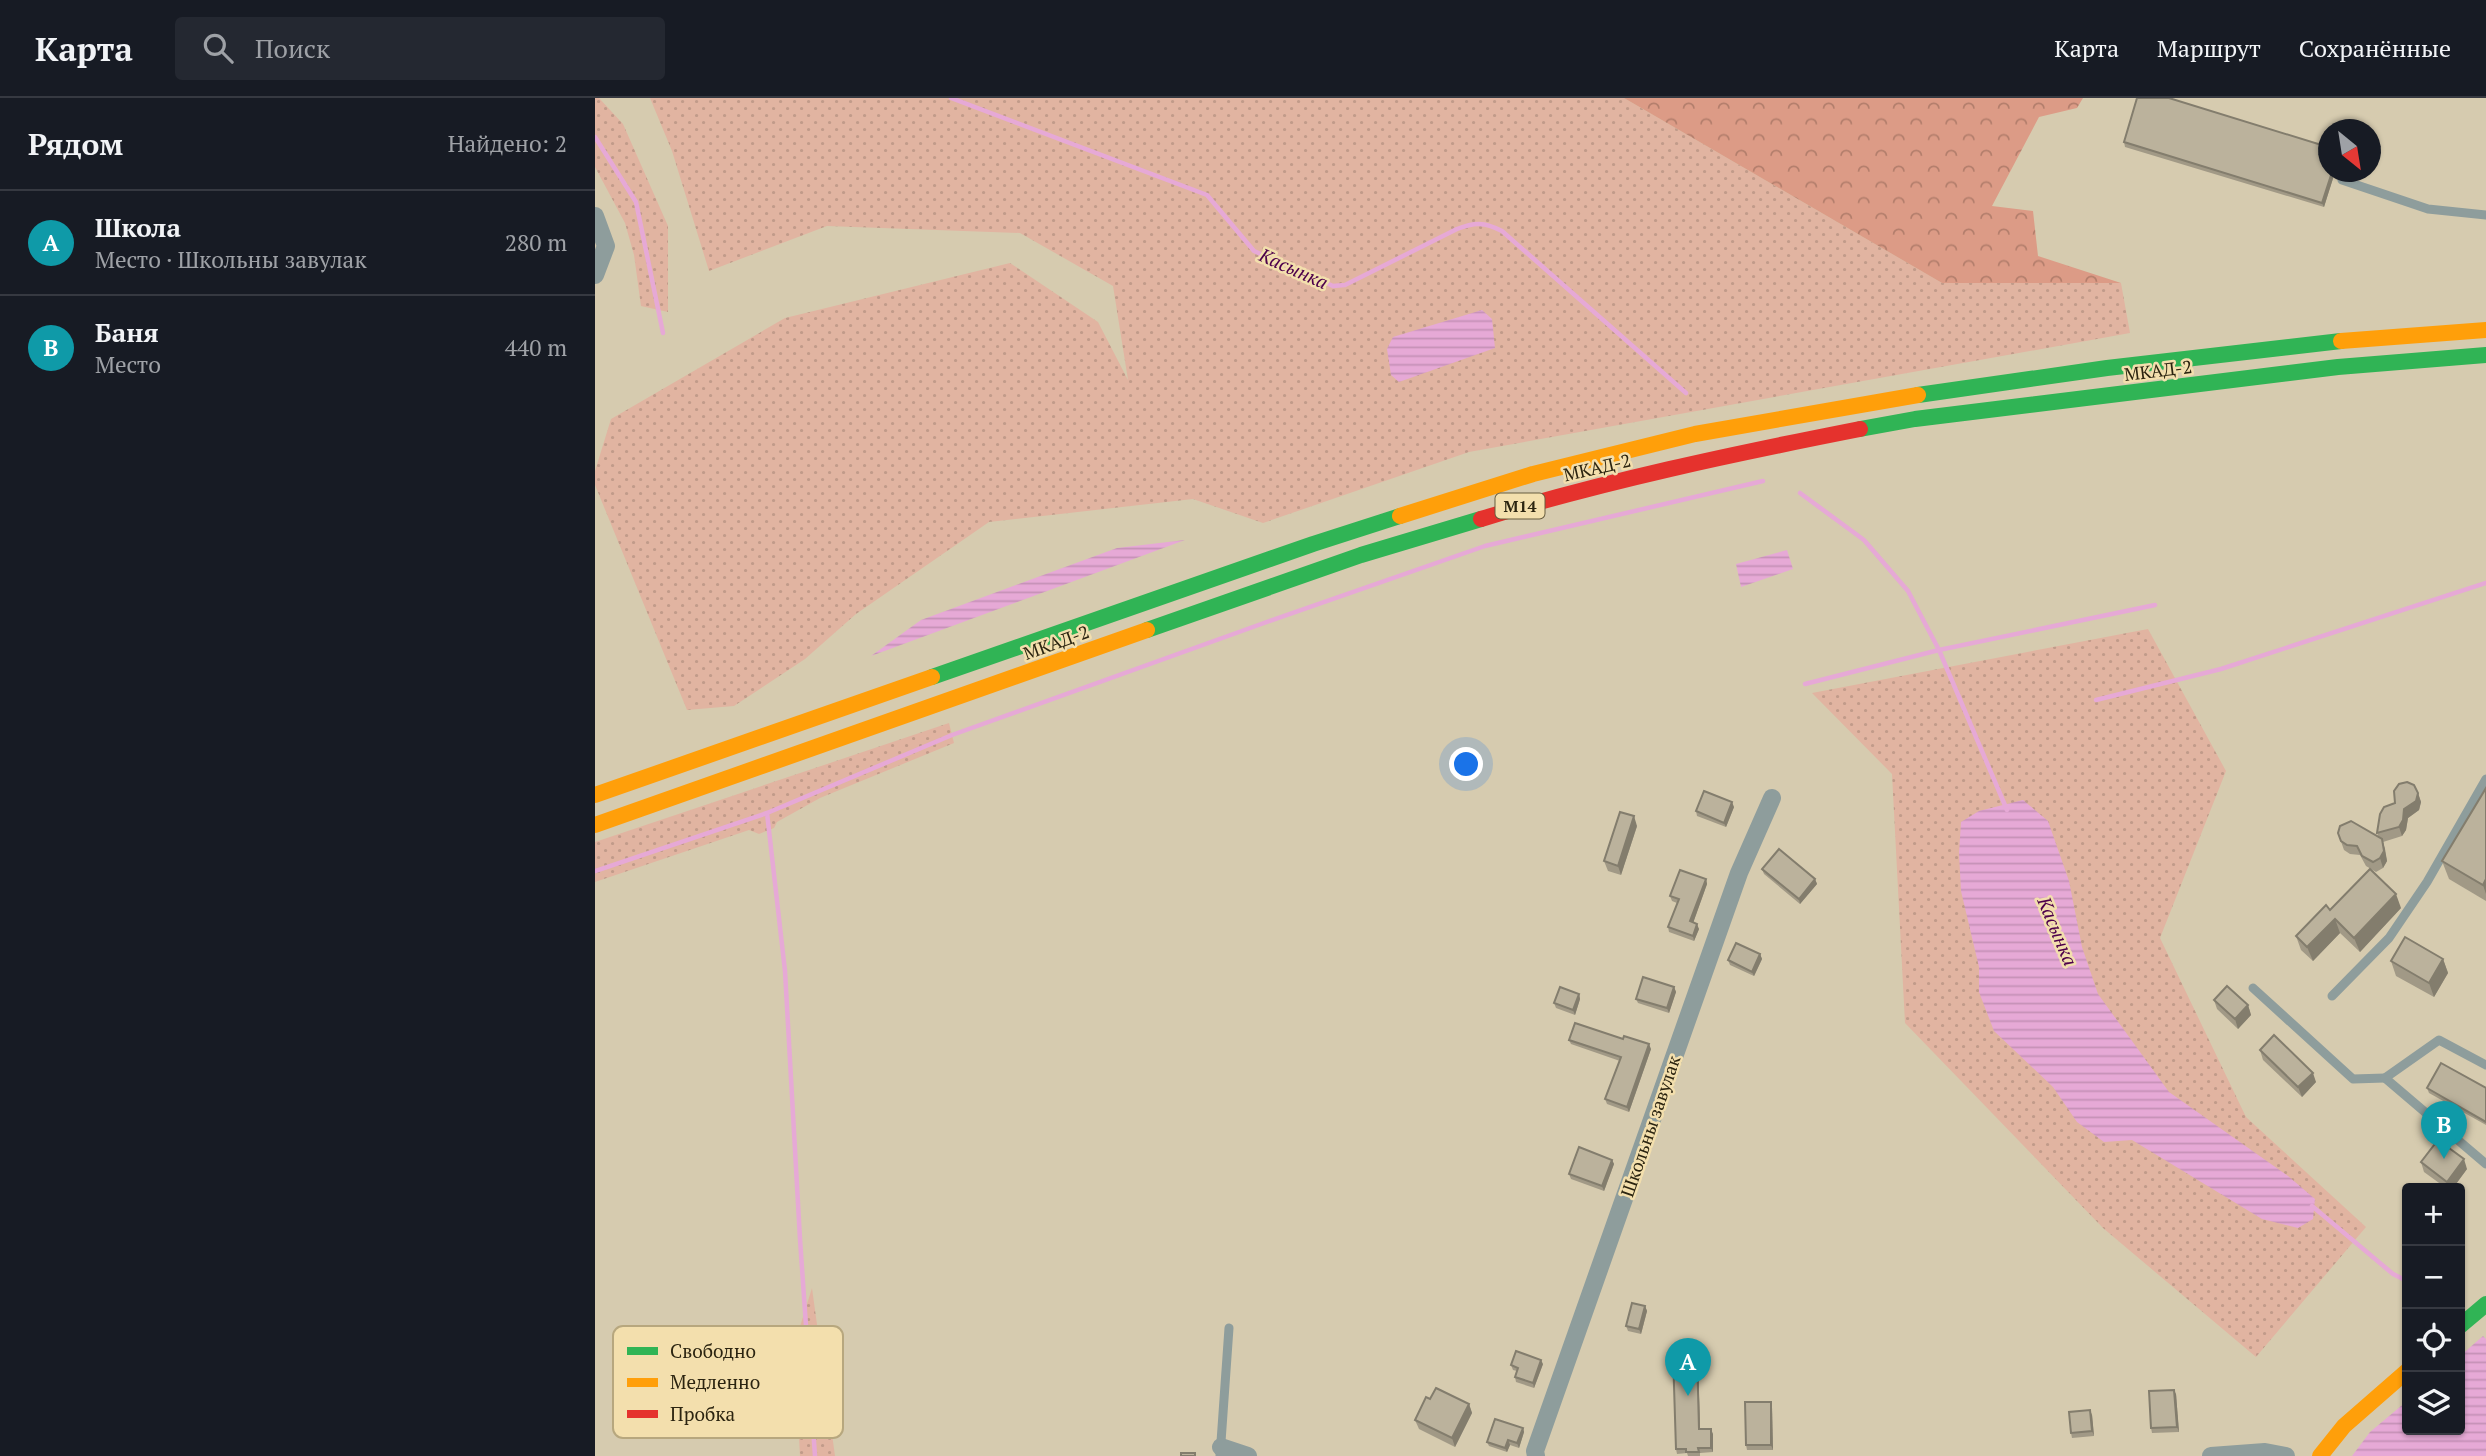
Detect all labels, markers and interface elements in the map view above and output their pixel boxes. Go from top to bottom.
search box [175,17,665,80]
text: Карта [35,27,133,70]
icon: search [199,29,237,67]
text: Поиск [255,31,330,65]
text: Карта [2054,32,2119,64]
text: Маршрут [2157,32,2261,64]
text: Сохранённые [2299,32,2451,64]
north arrow [2318,119,2381,182]
text: Рядом [28,124,123,164]
text: Найдено: 2 [448,128,567,159]
text: Школа [95,210,181,244]
text: A [43,227,59,258]
text: 280 m [505,227,567,258]
water label: Касынка [1255,241,1332,294]
text: Место · Школьны завулак [95,244,367,275]
text: Баня [95,315,159,349]
text: B [44,332,58,363]
text: 440 m [505,332,567,363]
text: Место [95,349,161,380]
street label: МКАД-2 [2123,354,2193,386]
street label: МКАД-2 [1561,448,1633,486]
road number: М14 [1495,494,1545,518]
street label: МКАД-2 [1020,619,1092,665]
your location [1449,747,1483,781]
water label: Касынка [2032,892,2084,969]
street label: Школьны завулак [1615,1052,1686,1200]
pin: B [2421,1101,2467,1159]
map controls [2402,1183,2465,1435]
button: + [2402,1183,2465,1246]
button: − [2402,1246,2465,1309]
button: locate [2402,1309,2465,1372]
legend [613,1326,843,1438]
text: Свободно [670,1338,756,1363]
pin: A [1665,1338,1711,1396]
text: Медленно [670,1369,760,1394]
button: layers [2402,1372,2465,1435]
text: Пробка [670,1401,735,1426]

